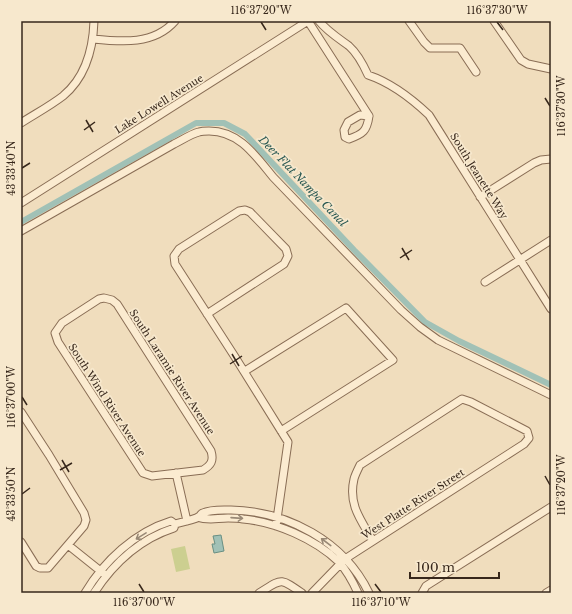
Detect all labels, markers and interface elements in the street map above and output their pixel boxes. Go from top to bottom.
text: 116°37'20"W [231,4,292,17]
text: 116°37'30"W [467,4,528,17]
street label: Lake Lowell Avenue [112,71,206,137]
text: 116°37'30"W [555,75,568,136]
street label: South Jeanette Way [447,131,511,222]
water label: Deer Flat Nampa Canal [255,132,351,230]
text: 43°33'40"N [5,140,18,196]
street label: South Laramie River Avenue [127,307,218,437]
street label: South Wind River Avenue [66,341,149,459]
text: 116°37'00"W [5,366,18,428]
text: 116°37'20"W [555,454,568,515]
text: 43°33'50"N [5,466,18,522]
street label: West Platte River Street [358,466,467,543]
one-way arrow [230,515,243,522]
one-way arrow [135,532,147,540]
one-way arrow [321,538,332,546]
scale bar [410,554,499,580]
text: 100 m [416,560,455,575]
text: 116°37'00"W [113,596,175,609]
text: 116°37'10"W [351,596,411,609]

